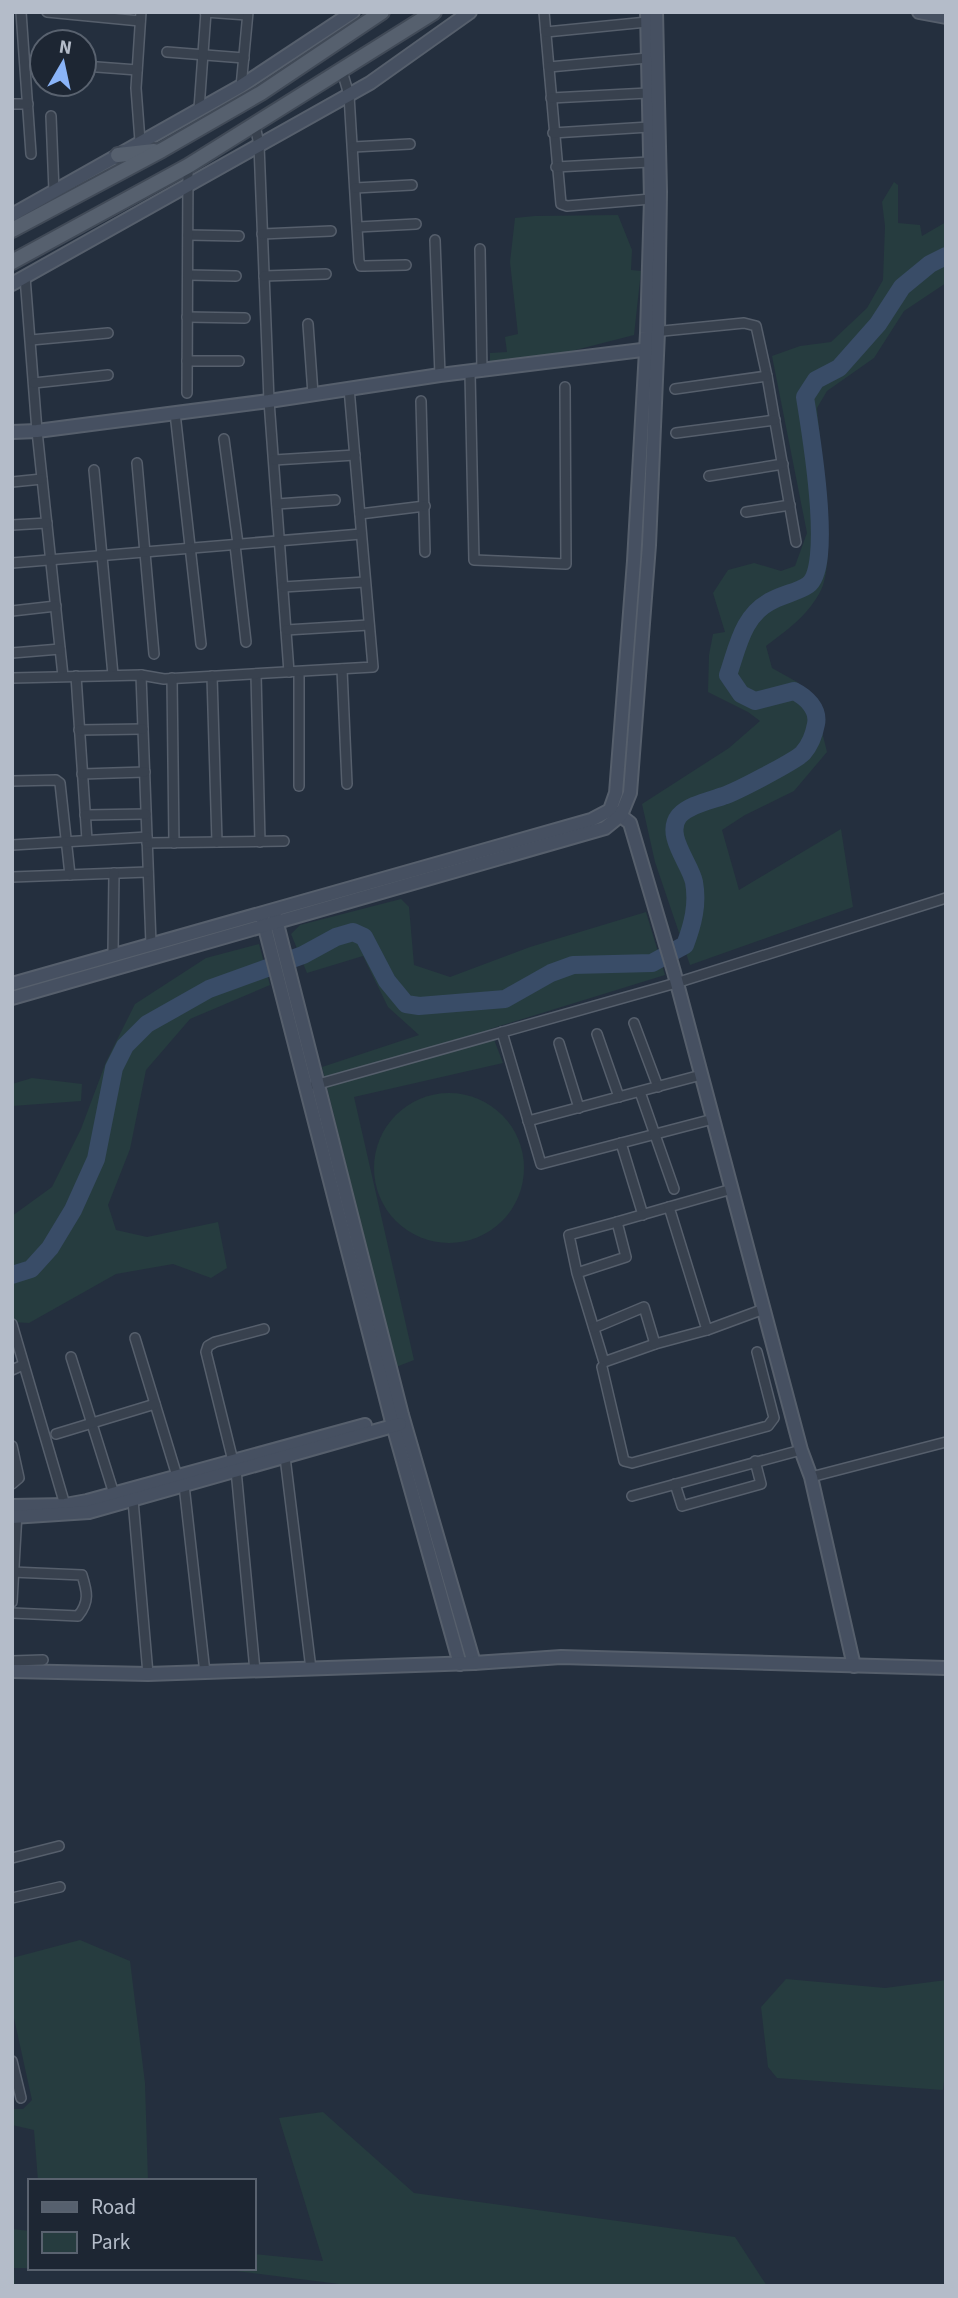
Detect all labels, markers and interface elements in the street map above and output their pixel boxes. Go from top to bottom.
north arrow [28,28,98,98]
text: N [57,33,74,62]
legend [28,2179,256,2270]
text: Road [91,2192,136,2222]
text: Park [91,2227,131,2257]

